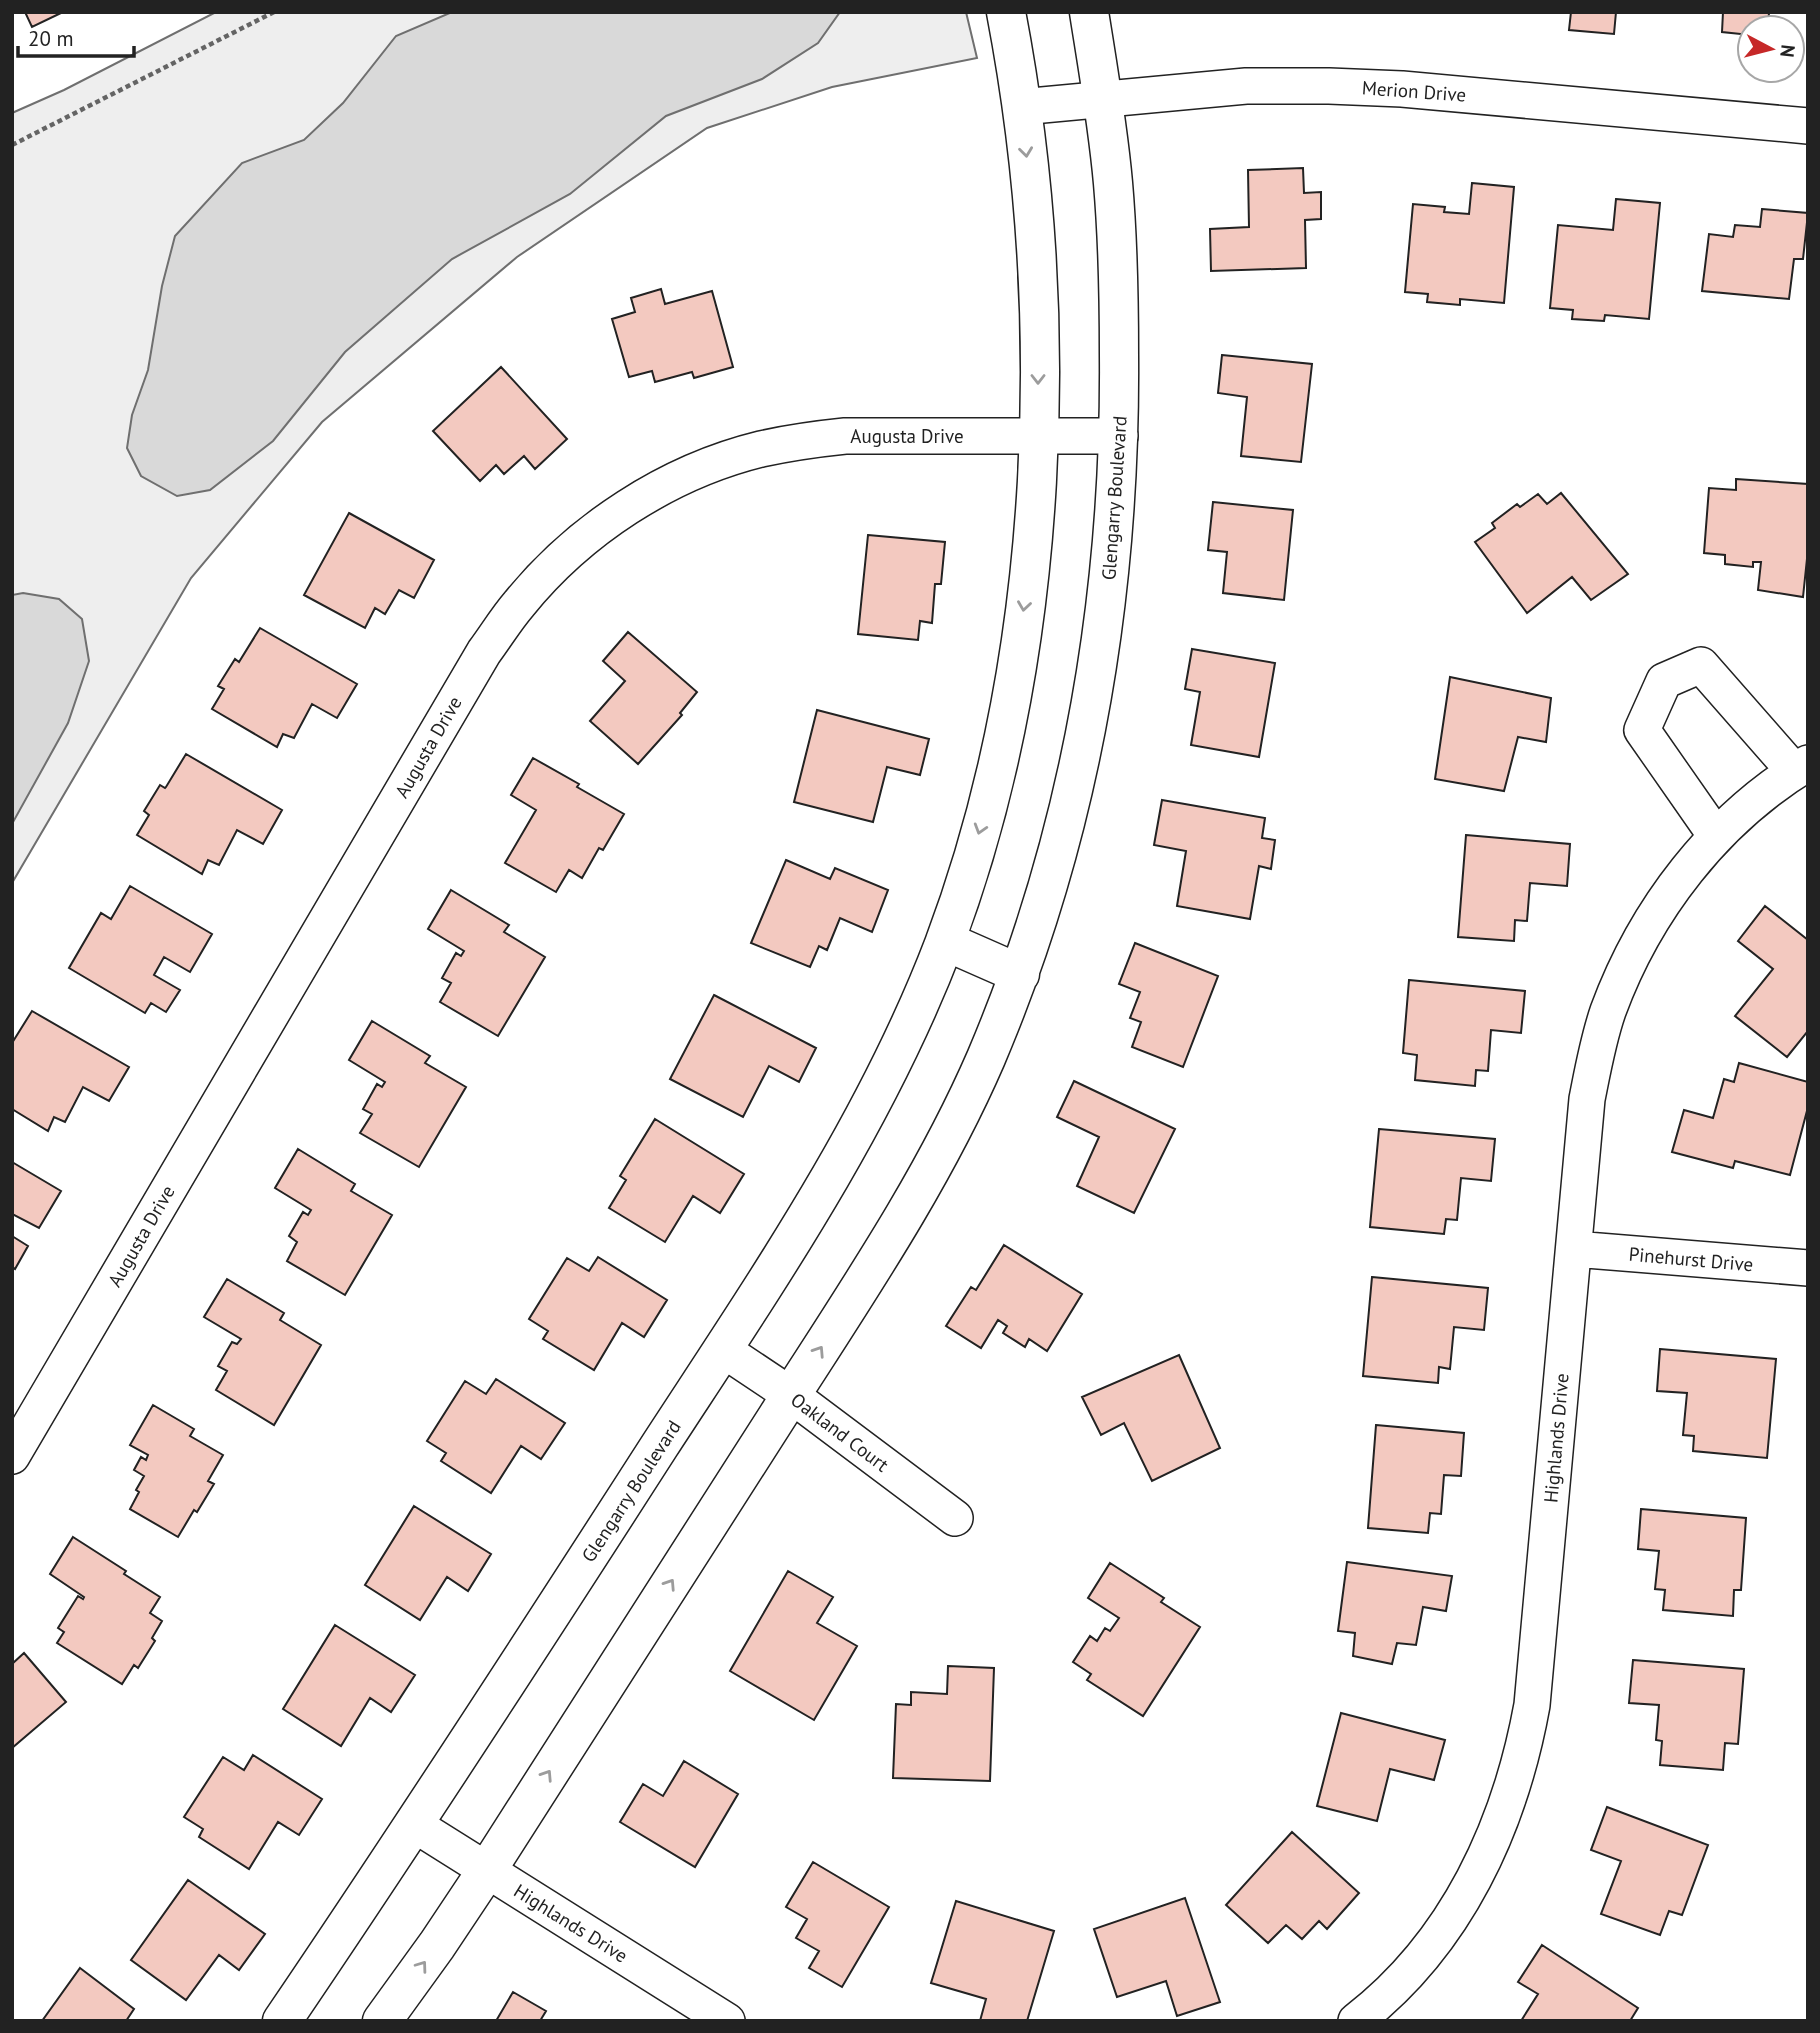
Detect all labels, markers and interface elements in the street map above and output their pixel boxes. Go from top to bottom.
scale bar [18,14,133,58]
north arrow [1736,14,1806,84]
text: 20 m [28,25,74,52]
text: N [1775,43,1801,59]
street label: Merion Drive [1361,75,1467,107]
one-way arrow [1019,147,1034,158]
one-way arrow [1030,375,1046,385]
street label: Glengarry Boulevard [1096,415,1132,581]
street label: Augusta Drive [850,424,964,448]
one-way arrow [1017,600,1032,612]
street label: Augusta Drive [389,692,467,802]
one-way arrow [974,823,989,835]
street label: Augusta Drive [102,1181,180,1291]
street label: Pinehurst Drive [1628,1242,1754,1276]
one-way arrow [811,1346,823,1359]
street label: Highlands Drive [1538,1372,1574,1504]
street label: Oakland Court [786,1387,894,1477]
street label: Glengarry Boulevard [576,1415,686,1567]
one-way arrow [661,1579,674,1592]
one-way arrow [539,1770,552,1783]
street label: Highlands Drive [510,1878,632,1968]
one-way arrow [414,1961,426,1973]

